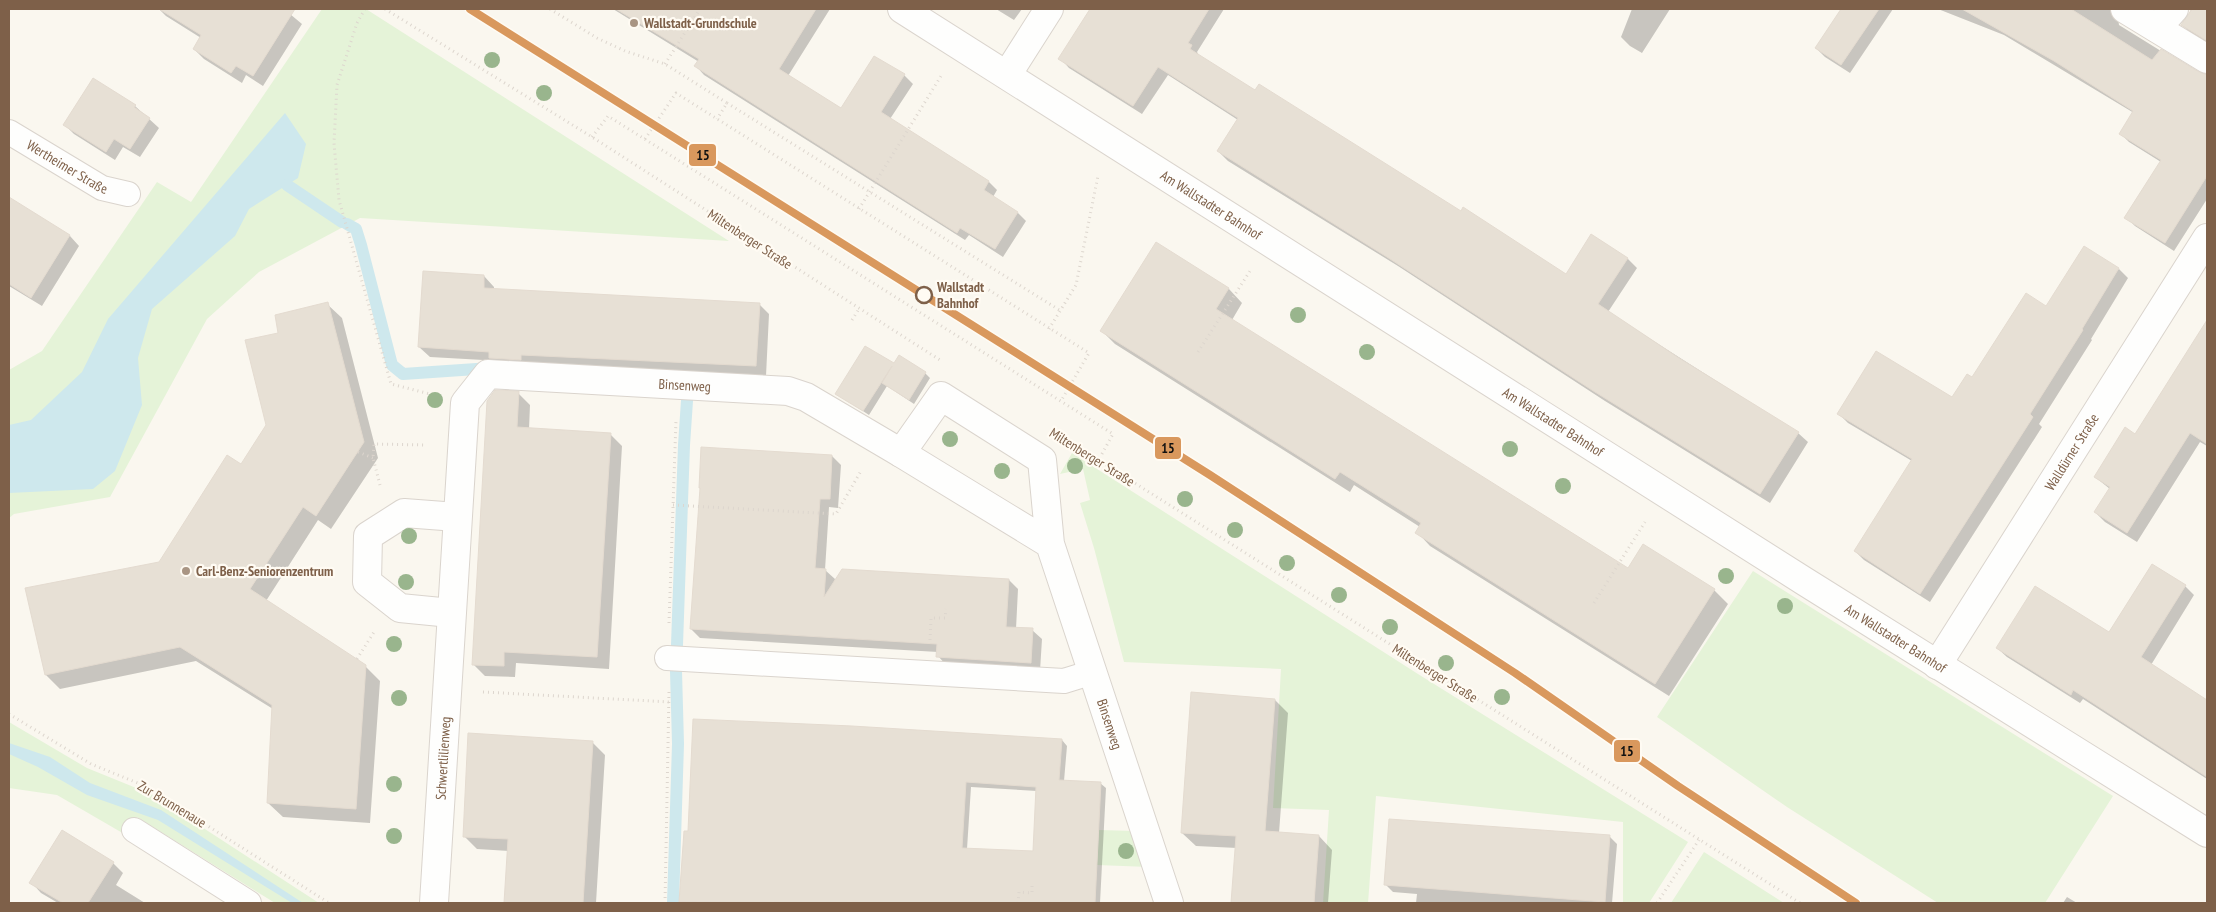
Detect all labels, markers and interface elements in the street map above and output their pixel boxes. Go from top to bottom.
place label: Wallstadt-Grundschule [643,14,757,32]
marker: Wallstadt-Grundschule [628,17,640,29]
street label: Wertheimer Straße [23,136,109,198]
line badge: 15 [688,143,717,167]
text: 15 [696,146,710,164]
street label: Am Wallstadter Bahnhof [1157,166,1265,244]
street label: Miltenberger Straße [704,205,796,273]
place label: Wallstadt Bahnhof [936,278,984,312]
marker: Wallstadt Bahnhof [915,286,933,304]
street label: Binsenweg [658,375,711,396]
street label: Am Wallstadter Bahnhof [1499,383,1607,461]
street label: Walldürner Straße [2041,410,2103,494]
street label: Miltenberger Straße [1046,424,1138,490]
line badge: 15 [1154,436,1182,460]
text: 15 [1161,439,1175,457]
place label: Carl-Benz-Seniorenzentrum [196,562,333,580]
marker: Carl-Benz-Seniorenzentrum [180,565,192,577]
street label: Am Wallstadter Bahnhof [1841,600,1950,677]
street label: Miltenberger Straße [1389,640,1481,706]
street label: Binsenweg [1093,696,1127,752]
street label: Schwertlilienweg [431,716,455,801]
line badge: 15 [1613,739,1641,763]
text: 15 [1620,742,1634,760]
street label: Zur Brunnenaue [134,776,210,832]

